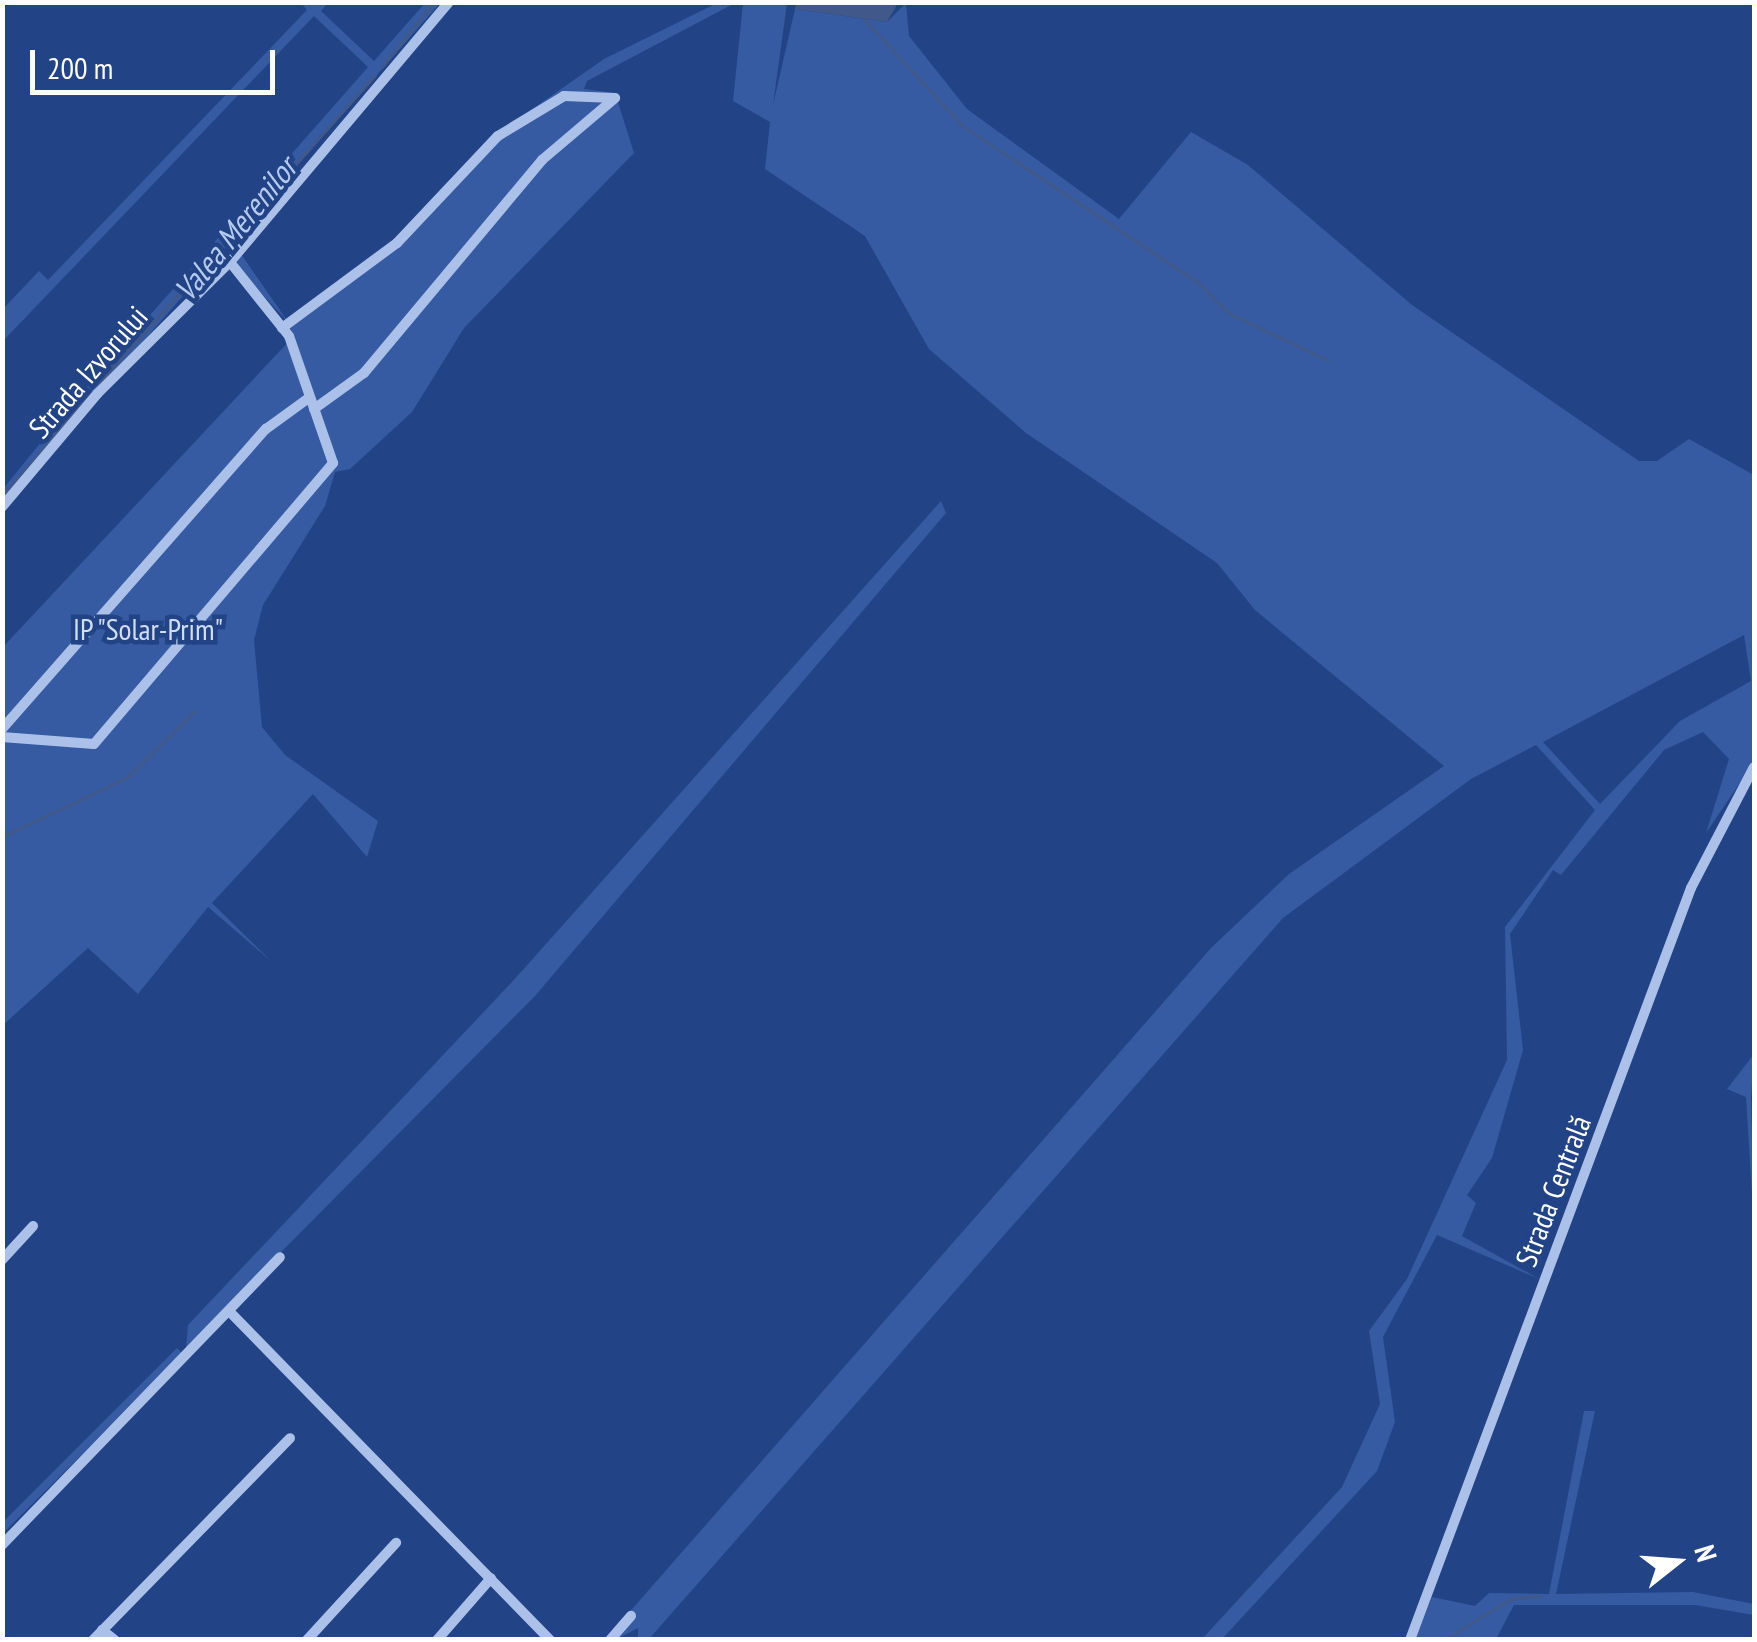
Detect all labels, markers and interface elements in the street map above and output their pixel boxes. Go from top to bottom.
scale bar [35,30,280,92]
text: 200 m [47,48,113,87]
water label: Valea Merenilor [166,150,304,308]
street label: Strada Izvorului [21,299,155,445]
park label: IP "Solar-Prim" [72,611,224,647]
street label: Strada Centrală [1508,1111,1598,1271]
north arrow [1627,1512,1727,1612]
text: N [1686,1540,1726,1566]

